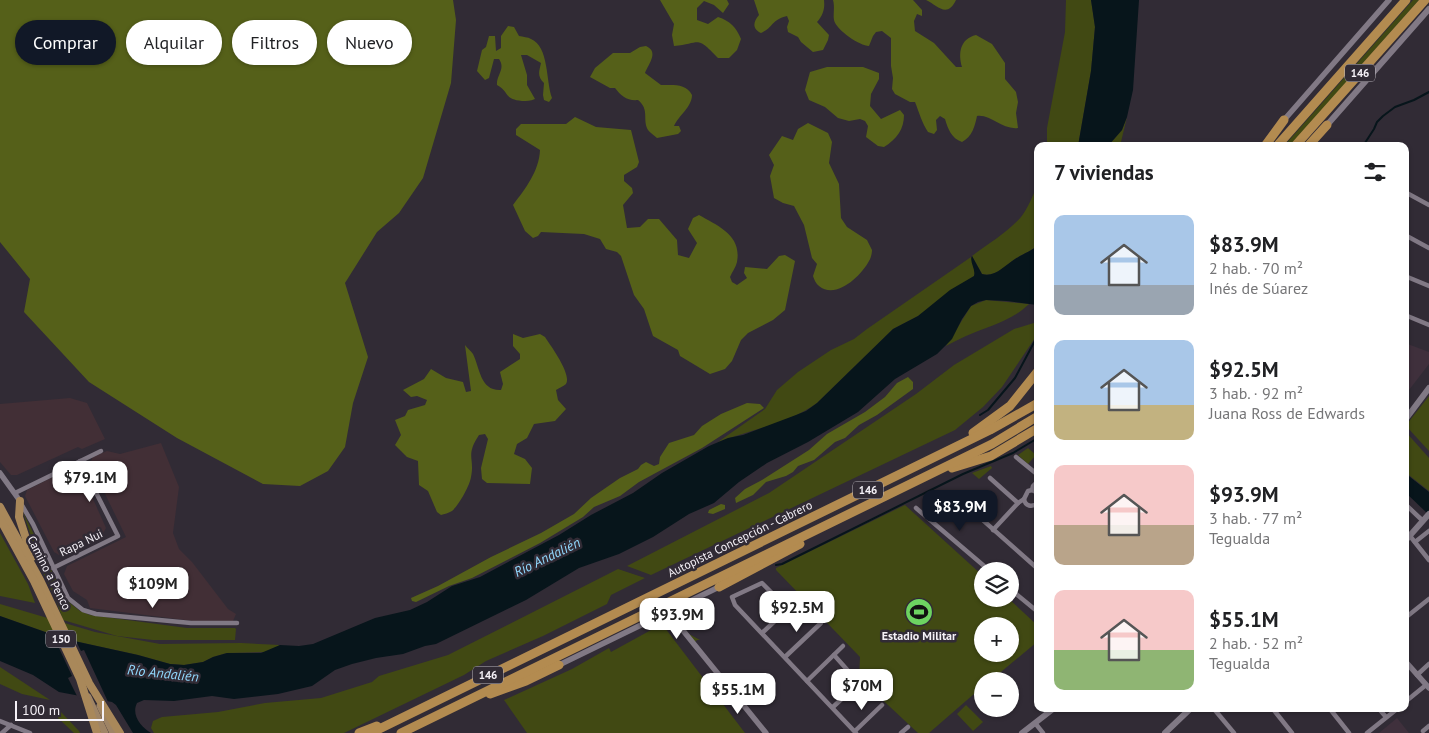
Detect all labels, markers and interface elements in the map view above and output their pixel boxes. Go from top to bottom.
chip: Comprar [15,20,116,65]
chip: Alquilar [126,20,222,65]
chip: Filtros [232,20,317,65]
chip: Nuevo [327,20,412,65]
road number: 146 [1345,64,1375,82]
icon: filters [1361,158,1389,186]
text: 7 viviendas [1054,159,1154,186]
text: $83.9M [1209,231,1279,258]
icon: home [1094,235,1154,295]
text: 2 hab. · 70 m² [1209,258,1303,278]
text: Inés de Súarez [1209,278,1308,298]
text: $92.5M [1209,356,1279,383]
icon: home [1094,360,1154,420]
text: 3 hab. · 92 m² [1209,383,1303,403]
text: Juana Ross de Edwards [1209,403,1365,423]
pin: $79.1M [49,460,131,503]
text: $79.1M [63,467,117,487]
text: $93.9M [1209,481,1279,508]
road number: 146 [853,482,883,498]
icon: home [1094,485,1154,545]
pin: $83.9M [919,490,1001,532]
text: $83.9M [933,496,987,516]
street label: Autopista Concepción - Cabrero [665,497,815,580]
text: 3 hab. · 77 m² [1209,508,1302,528]
street label: Rapa Nui [57,526,105,559]
text: Tegualda [1209,528,1270,548]
street label: Camino a Penco [24,533,75,612]
water label: Río Andalién [511,533,583,581]
map controls [974,562,1019,717]
button: layers [974,562,1019,607]
pin: $109M [118,566,188,609]
text: $109M [128,573,178,593]
pin: $92.5M [756,590,838,633]
text: $92.5M [770,597,824,617]
sports icon: Estadio Militar [904,597,934,627]
pin: $93.9M [636,598,718,640]
text: $93.9M [650,604,704,624]
text: $55.1M [1209,606,1279,633]
icon: home [1094,610,1154,670]
button: + [974,617,1019,662]
place label: Estadio Militar [882,628,957,643]
road number: 150 [46,630,76,648]
text: 2 hab. · 52 m² [1209,633,1303,653]
text: Tegualda [1209,653,1270,673]
water label: Río Andalién [126,660,200,686]
road number: 146 [473,666,503,684]
pin: $70M [832,668,892,711]
pin: $55.1M [697,672,779,715]
button: − [974,672,1019,717]
text: $70M [842,675,882,695]
text: $55.1M [711,679,765,699]
scale bar [15,698,104,721]
text: 100 m [22,701,60,719]

